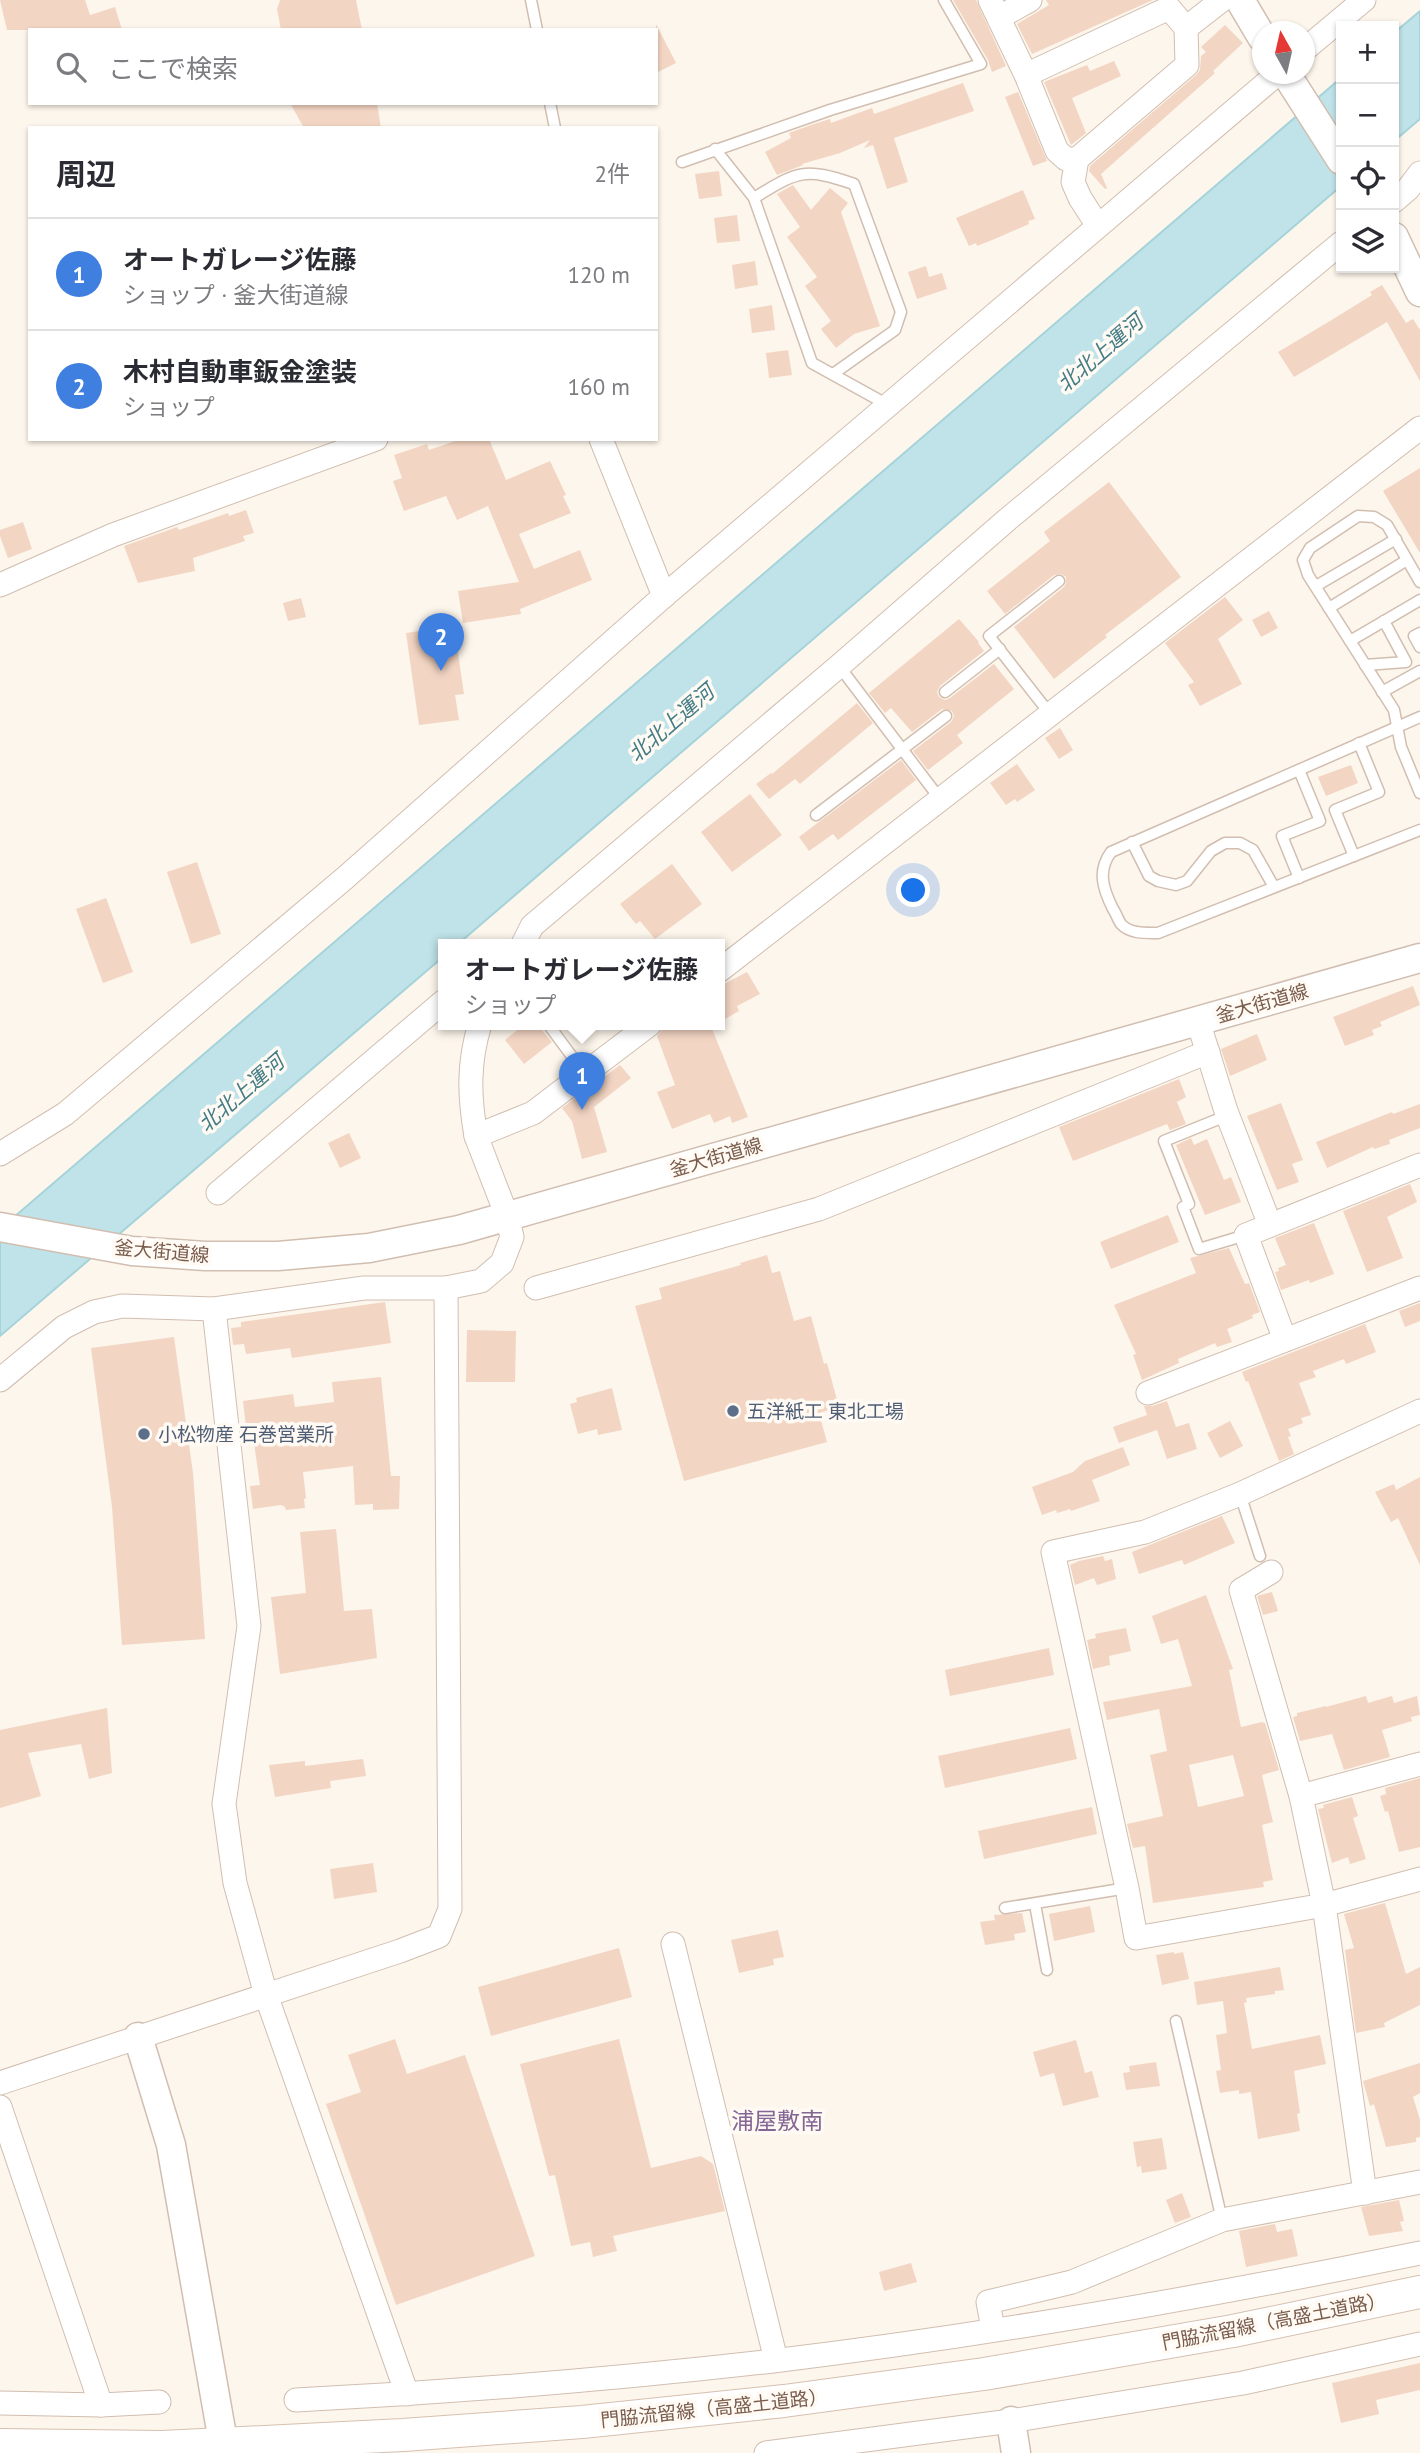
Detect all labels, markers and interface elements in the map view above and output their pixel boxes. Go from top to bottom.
north arrow [1252,21,1315,84]
map controls [1336,21,1399,273]
button: + [1336,21,1399,84]
search box [28,28,658,105]
icon: search [52,48,90,86]
text: ここで検索 [108,52,238,85]
button: − [1336,84,1399,147]
button: locate [1336,147,1399,210]
text: 周辺 [56,154,116,193]
text: 2件 [594,159,630,188]
button: layers [1336,210,1399,273]
text: オートガレージ佐藤 [123,243,356,276]
text: 1 [72,260,86,289]
text: 120 m [568,260,630,289]
text: ショップ · 釜大街道線 [123,280,348,309]
water label: 北北上運河 [1052,306,1151,398]
text: 木村自動車鈑金塗装 [123,355,357,388]
text: 2 [72,372,86,401]
text: 160 m [568,372,630,401]
text: ショップ [123,392,215,421]
pin: 2 [418,613,464,671]
water label: 北北上運河 [623,676,722,768]
your location [896,873,930,907]
popup [438,939,725,1030]
text: オートガレージ佐藤 [465,953,698,986]
street label: 釜大街道線 [1213,978,1311,1028]
text: ショップ [465,990,557,1019]
water label: 北北上運河 [193,1046,292,1138]
pin: 1 [559,1052,605,1110]
street label: 釜大街道線 [667,1132,765,1182]
street label: 釜大街道線 [114,1235,210,1267]
place label: 五洋紙工 東北工場 [747,1399,904,1423]
marker: 五洋紙工 東北工場 [725,1403,741,1419]
place label: 小松物産 石巻営業所 [158,1422,334,1446]
marker: 小松物産 石巻営業所 [136,1426,152,1442]
district label: 浦屋敷南 [731,2106,823,2135]
street label: 門脇流留線（高盛土道路） [1160,2287,1388,2355]
street label: 門脇流留線（高盛土道路） [599,2384,829,2432]

